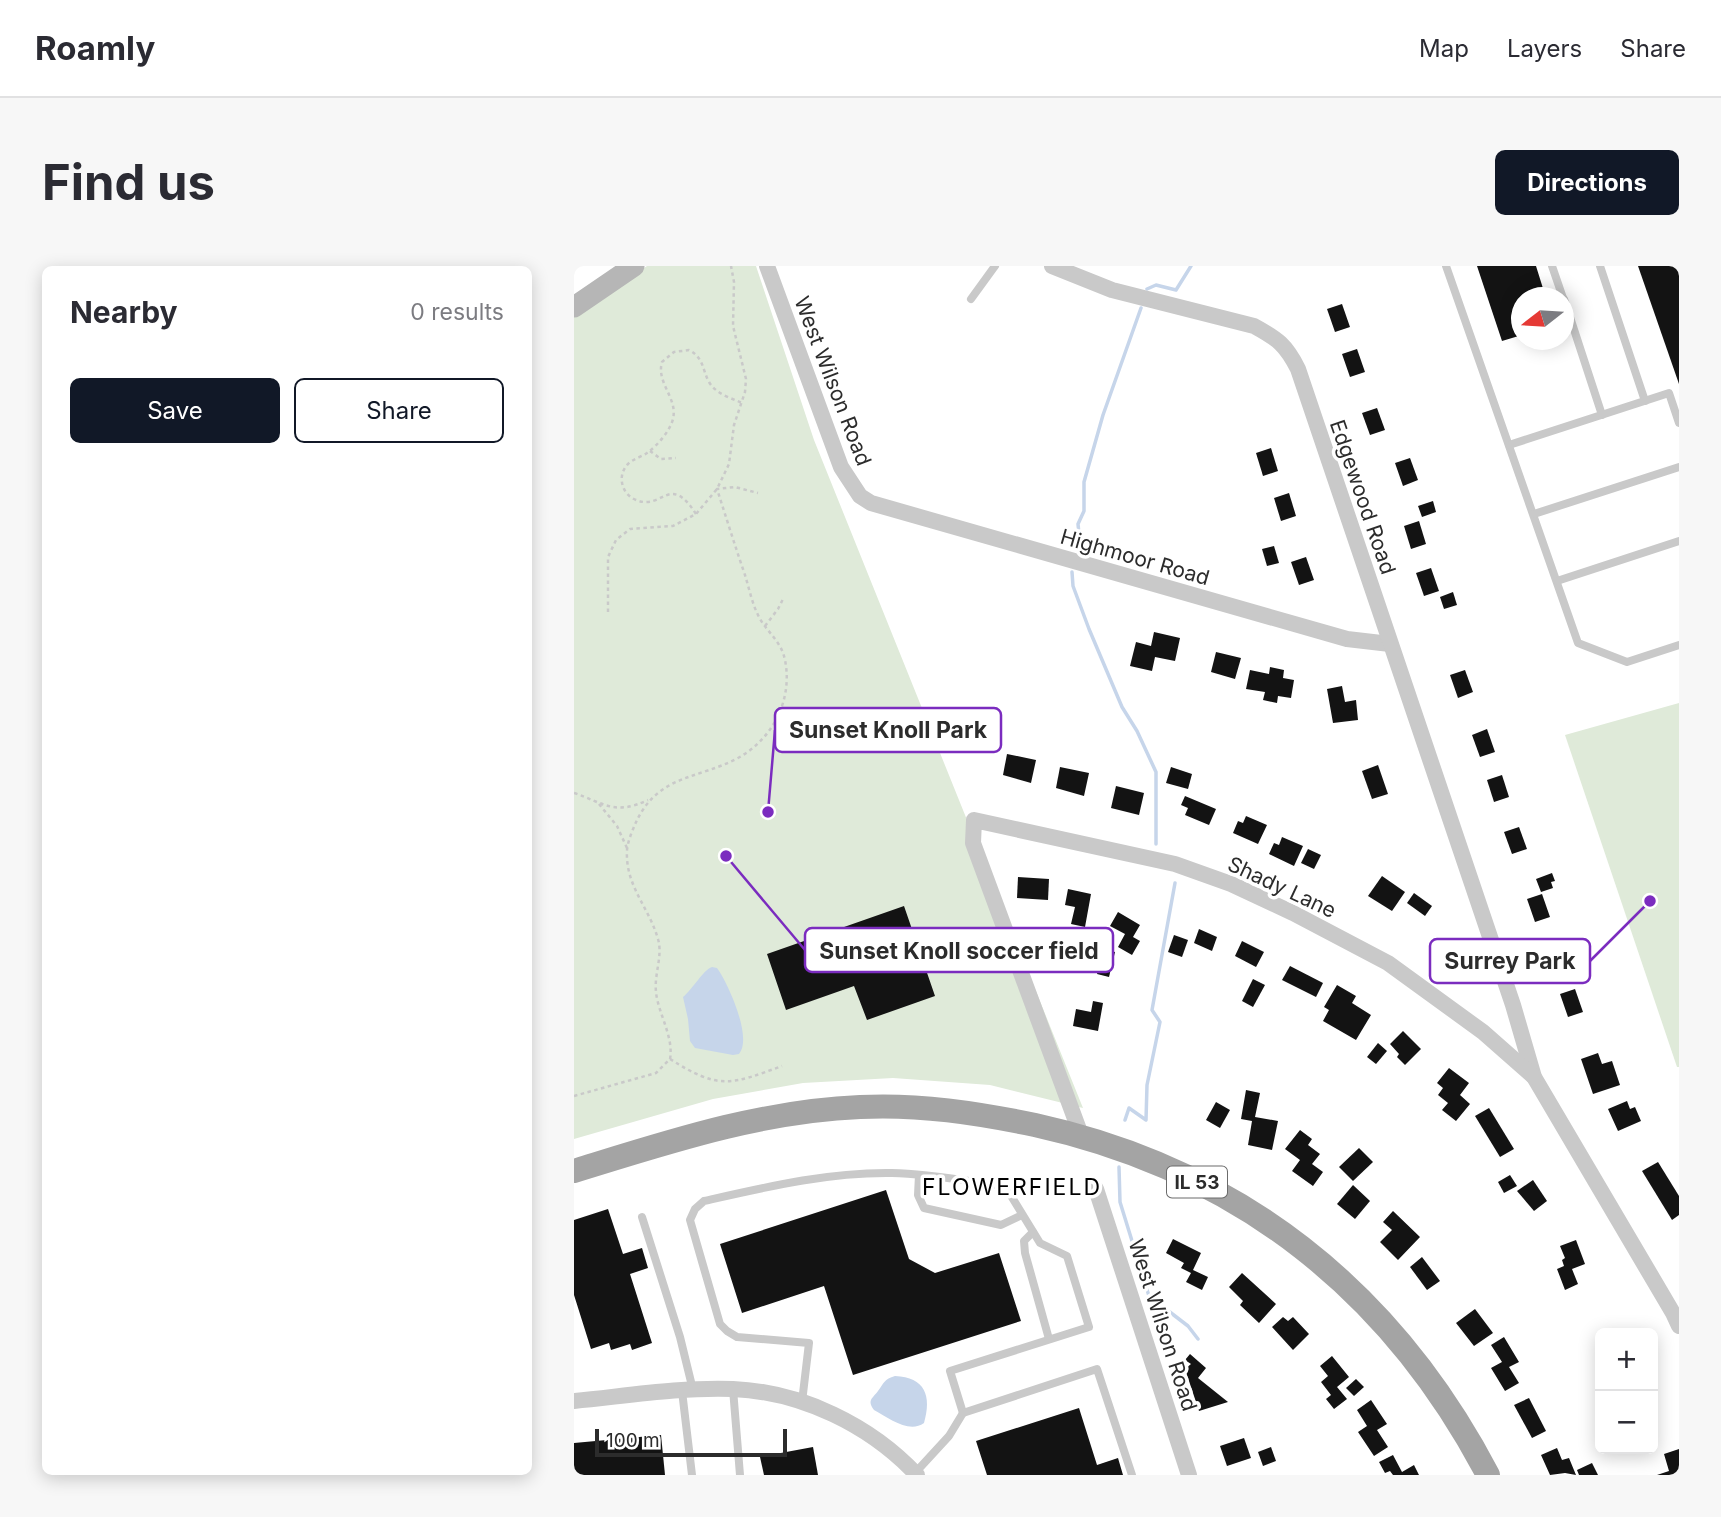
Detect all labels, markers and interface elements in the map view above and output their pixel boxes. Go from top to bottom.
text: Roamly [35,28,155,68]
text: Map [1419,34,1469,63]
text: Layers [1507,34,1582,63]
text: Share [1620,34,1686,63]
button: Directions [1495,150,1679,215]
text: Find us [42,153,215,212]
north arrow [1511,287,1574,350]
street label: West Wilson Road [789,293,877,469]
text: Nearby [70,294,178,330]
text: 0 results [410,298,504,326]
button: Save [70,378,280,443]
button: Share [294,378,504,443]
street label: Edgewood Road [1325,417,1401,577]
street label: Highmoor Road [1058,524,1212,590]
callout: Sunset Knoll Park [775,708,1001,752]
text: Sunset Knoll Park [789,716,988,744]
street label: Shady Lane [1224,851,1340,923]
callout: Sunset Knoll soccer field [805,928,1113,972]
text: Sunset Knoll soccer field [819,937,1099,965]
callout: Surrey Park [1430,939,1590,983]
text: Surrey Park [1444,947,1576,975]
road number: IL 53 [1167,1166,1227,1198]
district label: FLOWERFIELD [922,1173,1102,1201]
street label: West Wilson Road [1123,1236,1203,1414]
map controls [1595,1328,1658,1454]
button: + [1595,1328,1658,1391]
button: − [1595,1391,1658,1454]
scale bar [595,1426,788,1458]
text: 100 m [606,1429,660,1452]

